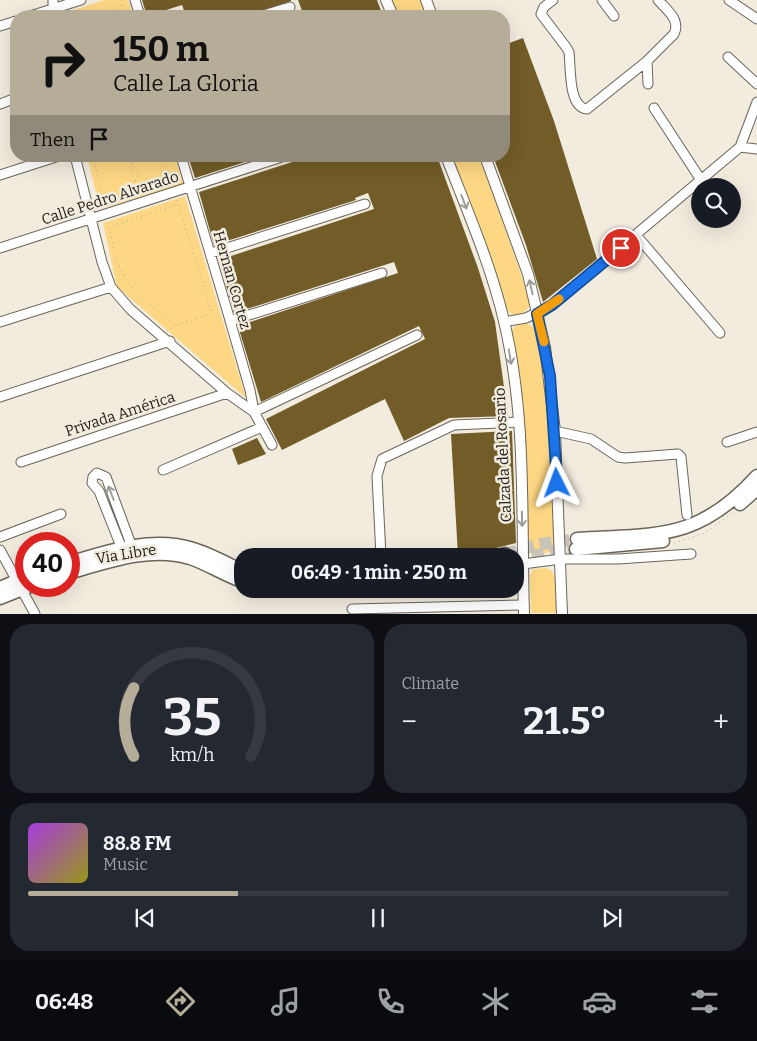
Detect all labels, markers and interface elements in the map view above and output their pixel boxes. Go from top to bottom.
text: 150 m [113,28,209,70]
icon: right [30,30,95,95]
text: Calle La Gloria [113,70,259,97]
icon: arrive [85,125,113,153]
text: Then [30,128,75,151]
street label: Calle Pedro Alvarado [39,167,181,229]
map controls [691,178,741,228]
button: search [691,178,741,228]
one-way arrow [460,194,469,209]
pin [600,227,642,269]
street label: Hernan Cortez [209,229,255,331]
icon: arrive [607,234,635,262]
one-way arrow [526,280,535,296]
one-way arrow [506,349,516,365]
street label: Calzada del Rosario [490,387,516,523]
street label: Privada América [63,388,177,440]
position arrow [530,456,582,508]
one-way arrow [106,485,115,500]
one-way arrow [517,510,527,527]
speed limit sign: 40 [15,532,80,597]
street label: Via Libre [95,540,157,568]
text: 06:49 · 1 min · 250 m [291,561,467,584]
text: Climate [402,674,459,693]
text: 35 [163,686,221,749]
text: 21.5° [523,698,607,744]
text: − [402,705,417,738]
text: + [713,705,729,738]
text: km/h [170,744,214,766]
text: 88.8 FM [103,832,171,855]
text: Music [103,855,148,874]
icon: previous [131,904,159,932]
icon: pause [364,904,392,932]
icon: next [598,904,626,932]
icon: directions [163,984,198,1019]
icon: music [268,984,303,1019]
icon: phone [373,984,408,1019]
icon: climate [478,984,513,1019]
icon: car [582,984,617,1019]
icon: filters [687,984,722,1019]
text: 06:48 [35,988,94,1015]

